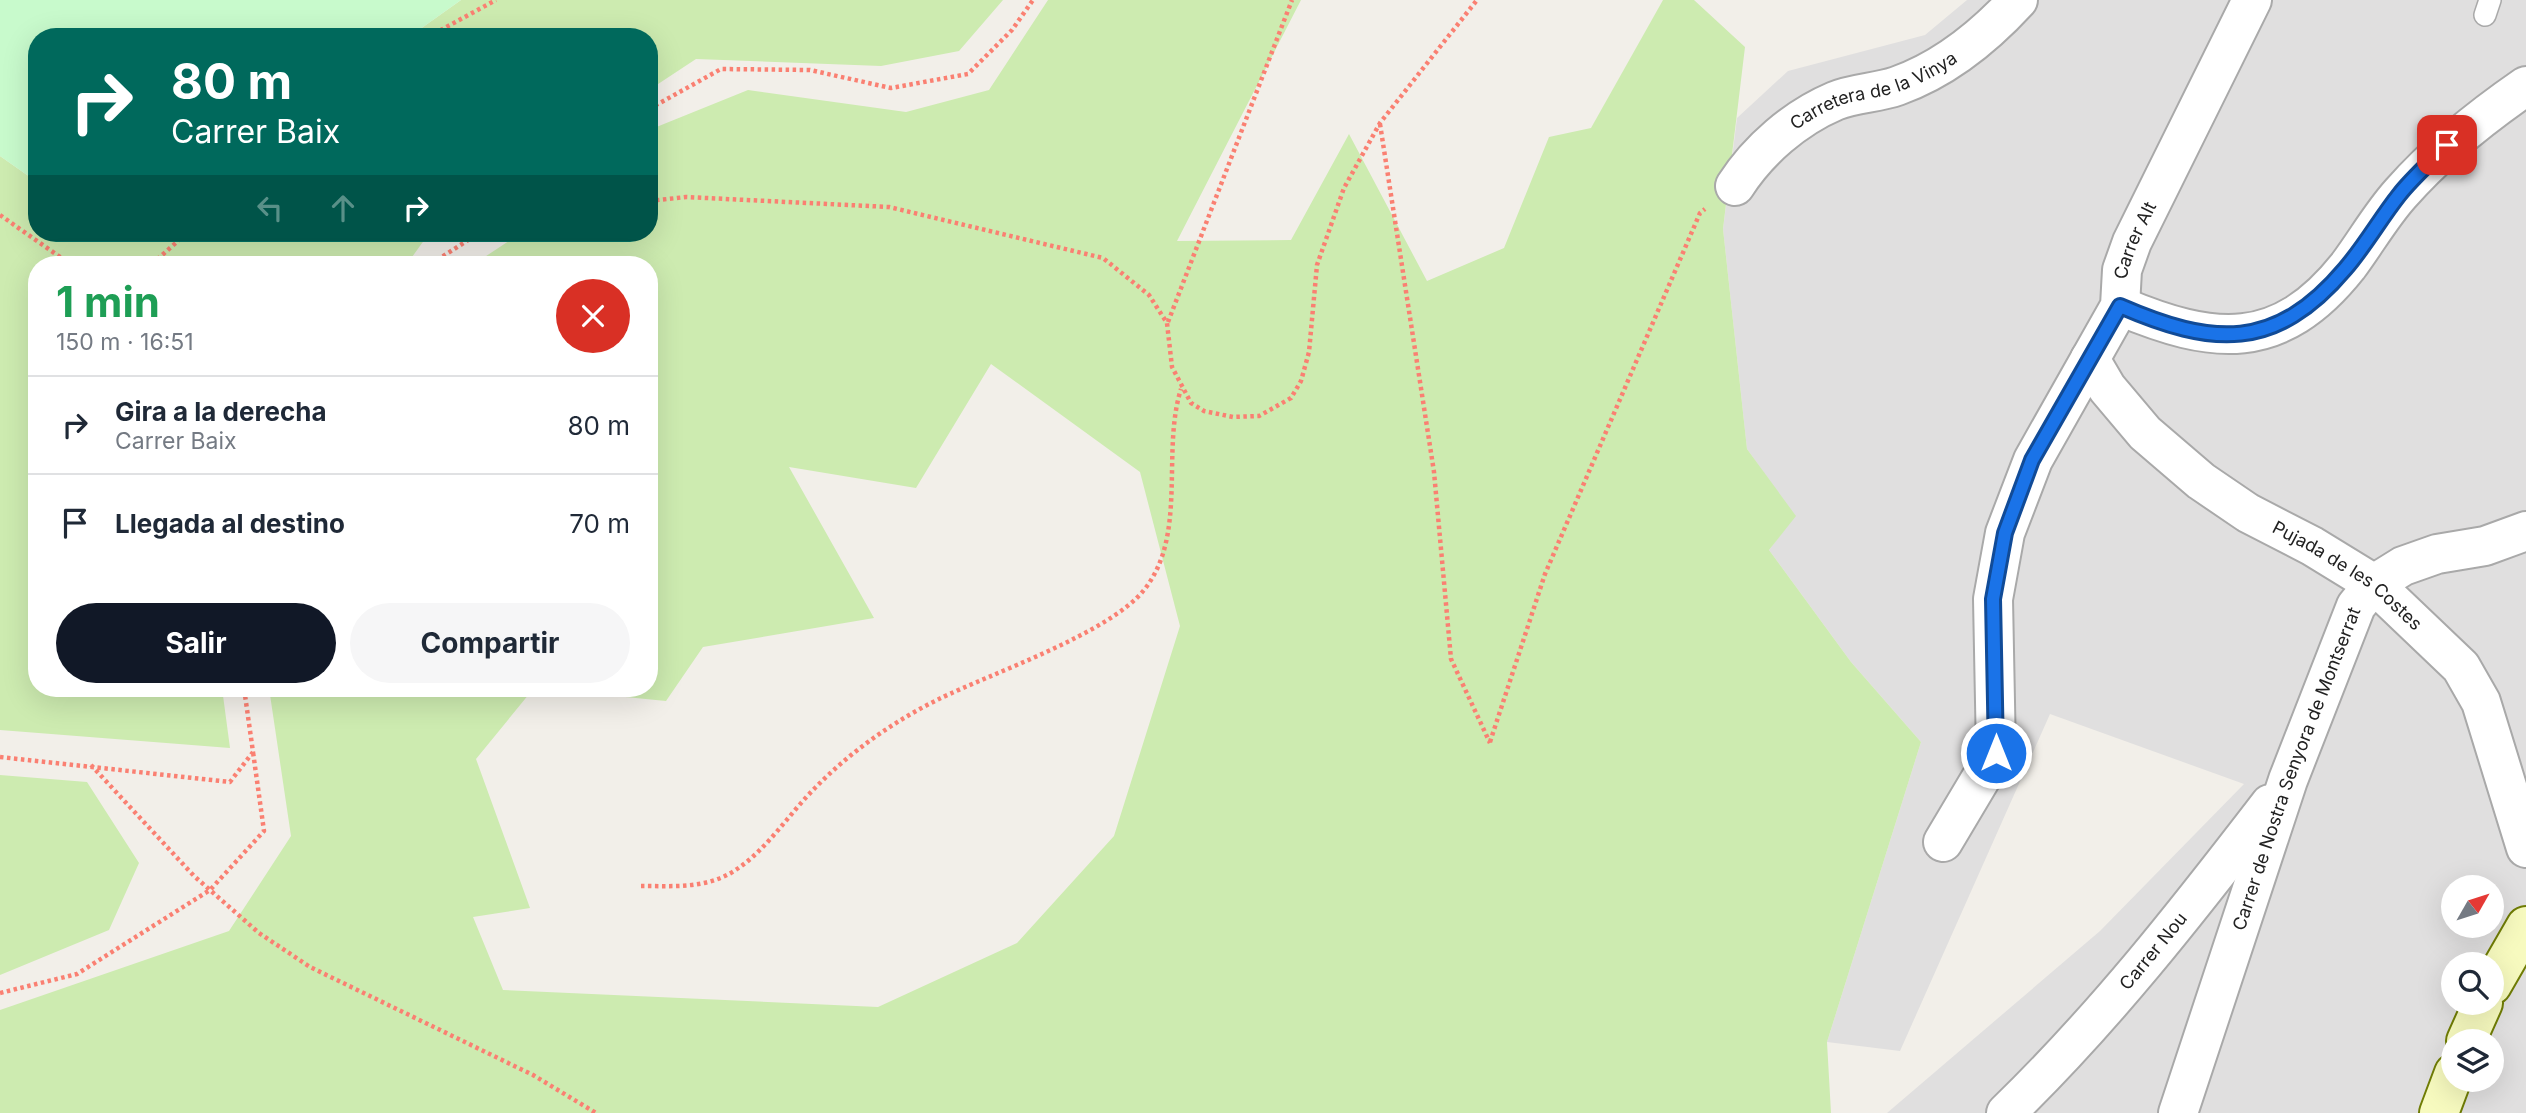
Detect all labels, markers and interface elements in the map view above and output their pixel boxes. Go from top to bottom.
street label: Carretera de la Vinya [1786,47,1961,134]
text: 80 m [171,52,292,111]
icon: right [56,56,147,147]
text: Carrer Baix [171,112,340,151]
pin [2417,115,2477,175]
icon: arrive [2428,126,2466,164]
icon: left [251,189,289,227]
icon: ahead [324,189,362,227]
icon: right [397,189,435,227]
street label: Carrer Alt [2111,198,2160,279]
text: 1 min [56,276,160,327]
button: close [556,279,630,353]
text: 150 m · 16:51 [56,328,194,356]
text: Gira a la derecha [115,396,327,427]
icon: right [56,406,94,444]
text: 80 m [567,410,630,441]
text: Carrer Baix [115,427,237,455]
icon: arrive [56,504,94,542]
text: Llegada al destino [115,508,345,539]
text: 70 m [569,508,630,539]
street label: Pujada de les Costes [2269,516,2427,634]
button: Salir [56,603,336,683]
button: Compartir [350,603,630,683]
street label: Carrer de Nostra Senyora de Montserrat [2228,604,2364,933]
position arrow [1959,716,2033,790]
north arrow [2441,875,2504,938]
map controls [2441,875,2504,1092]
street label: Carrer Nou [2115,908,2191,994]
button: search [2441,952,2504,1015]
button: layers [2441,1029,2504,1092]

